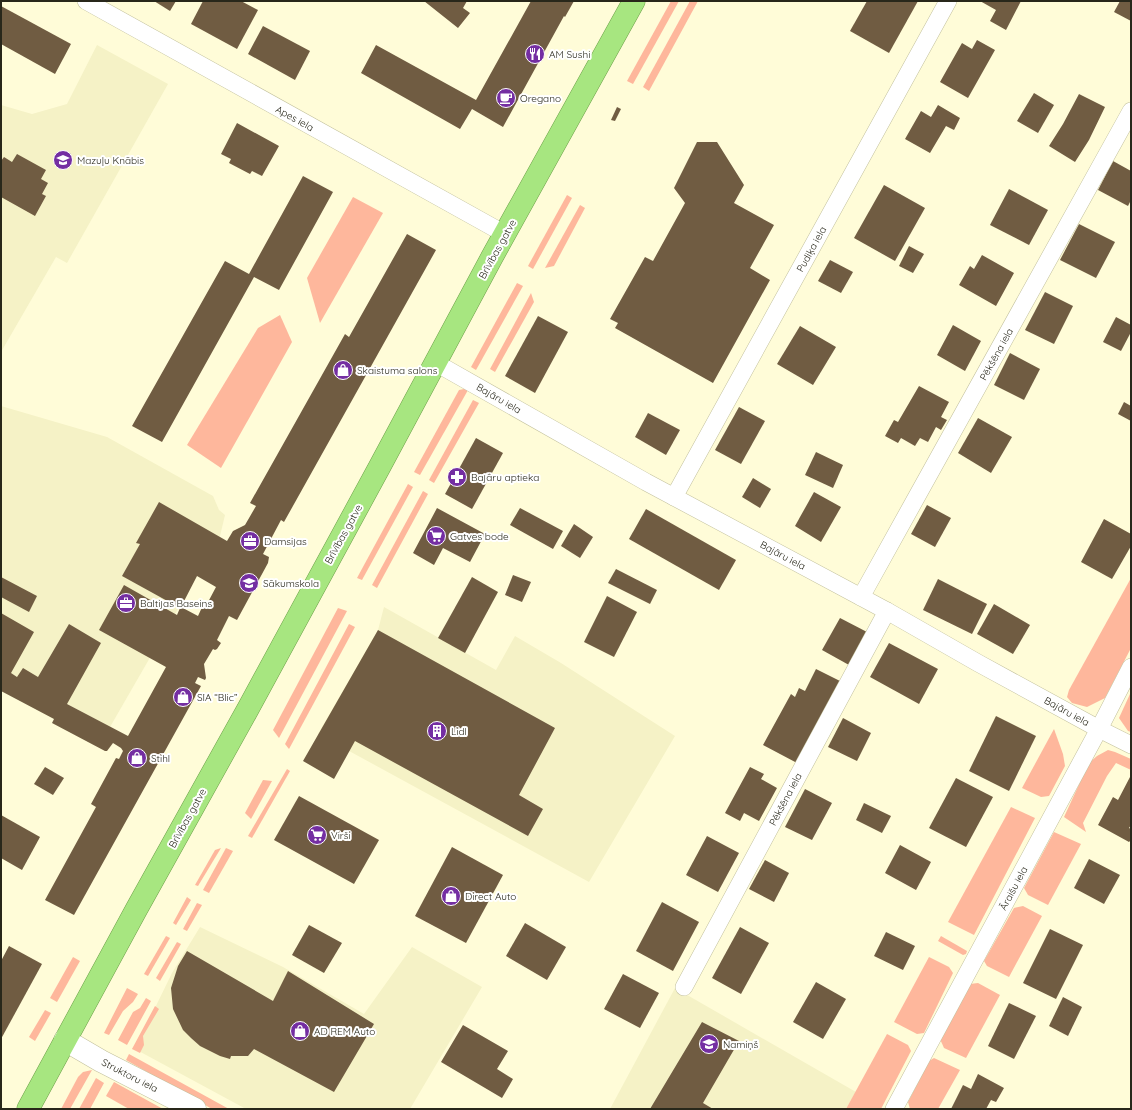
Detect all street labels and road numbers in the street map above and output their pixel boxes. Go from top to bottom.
street label: Apes iela [273,103,316,134]
street label: Brīvības gatve [476,217,519,281]
street label: Pudiķa iela [794,224,829,274]
street label: Pēkšēna iela [977,326,1016,383]
street label: Bajāru iela [474,380,524,416]
street label: Brīvības gatve [322,502,365,566]
street label: Bajāru iela [758,538,808,573]
street label: Bajāru iela [1042,694,1092,729]
street label: Pēkšēna iela [766,771,805,828]
street label: Brīvības gatve [166,786,209,850]
street label: Āraišu iela [997,864,1030,912]
street label: Struktoru iela [99,1056,160,1095]

